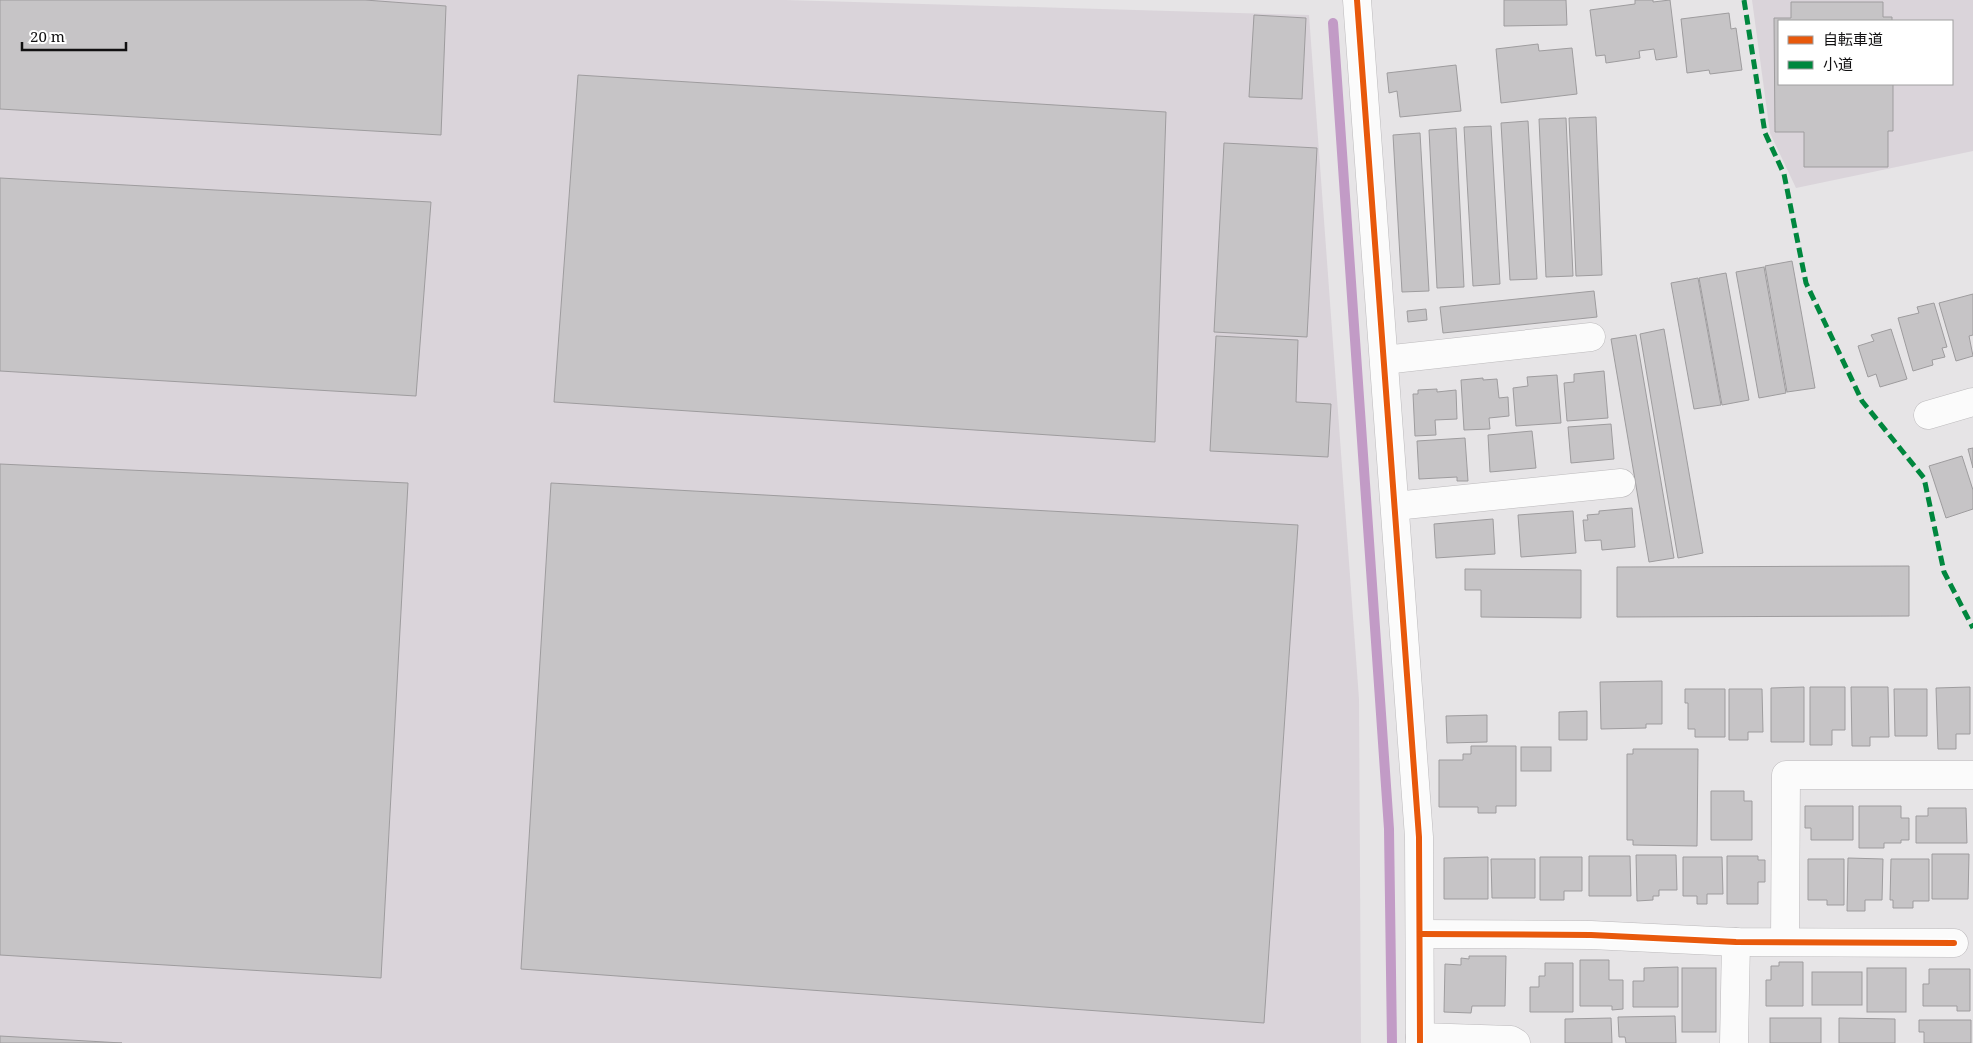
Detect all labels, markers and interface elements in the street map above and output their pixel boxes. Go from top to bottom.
scale bar [22,20,126,52]
legend [1778,20,1953,85]
text: 20 m [30,26,65,46]
text: 自転車道 [1823,29,1883,49]
text: 小道 [1823,54,1853,74]

